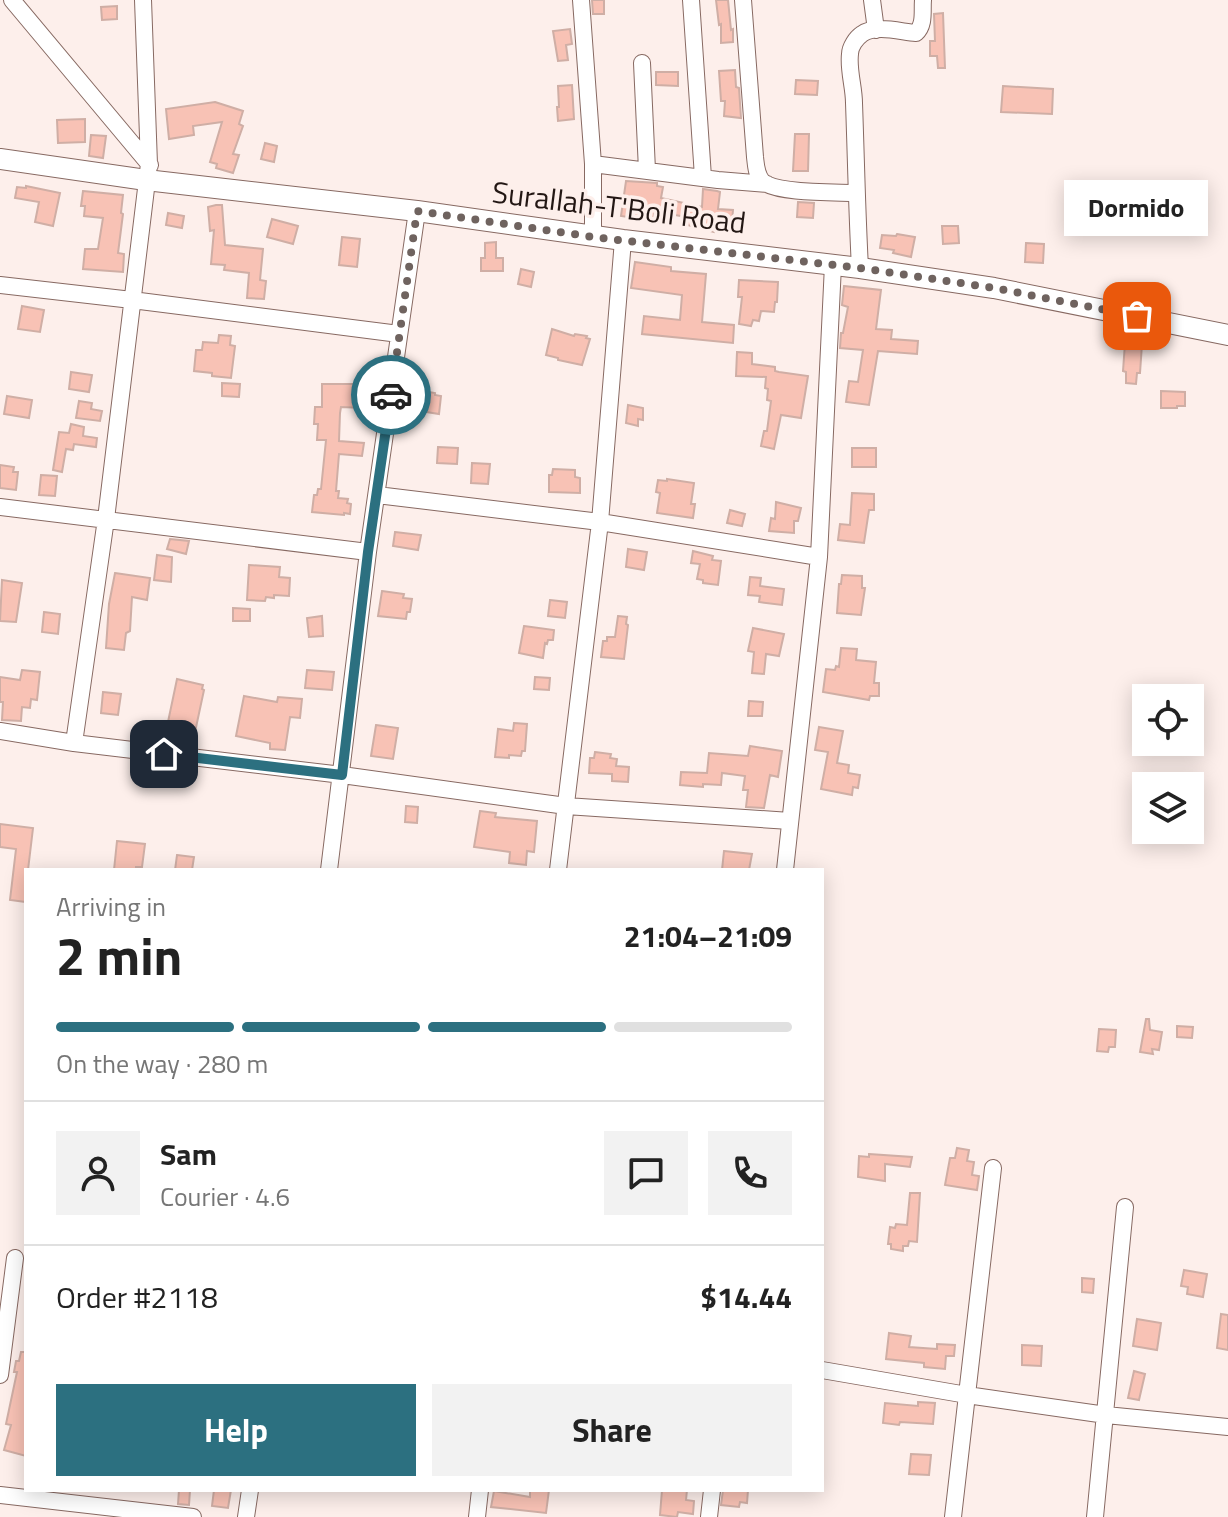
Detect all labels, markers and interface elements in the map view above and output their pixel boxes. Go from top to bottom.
street label: Surallah-T'Boli Road [490,169,749,245]
callout: Dormido [1065,180,1209,236]
text: Dormido [1088,188,1184,227]
pin [1103,282,1171,350]
icon: bag [1115,294,1159,338]
courier [351,355,431,435]
icon: car [369,373,413,417]
map controls [1132,684,1204,844]
button: locate [1132,684,1204,756]
pin [130,720,198,788]
icon: home [142,732,186,776]
button: layers [1132,772,1204,844]
text: Arriving in [56,887,166,926]
text: 21:04–21:09 [624,913,792,959]
text: 2 min [56,916,182,995]
text: On the way · 280 m [56,1044,268,1083]
button: person [56,1131,140,1215]
text: Sam [160,1131,217,1177]
button: chat [604,1131,688,1215]
button: phone [708,1131,792,1215]
text: Courier · 4.6 [160,1177,290,1216]
text: Order #2118 [56,1274,218,1320]
text: $14.44 [700,1274,792,1320]
button: Help [56,1384,416,1476]
button: Share [432,1384,792,1476]

